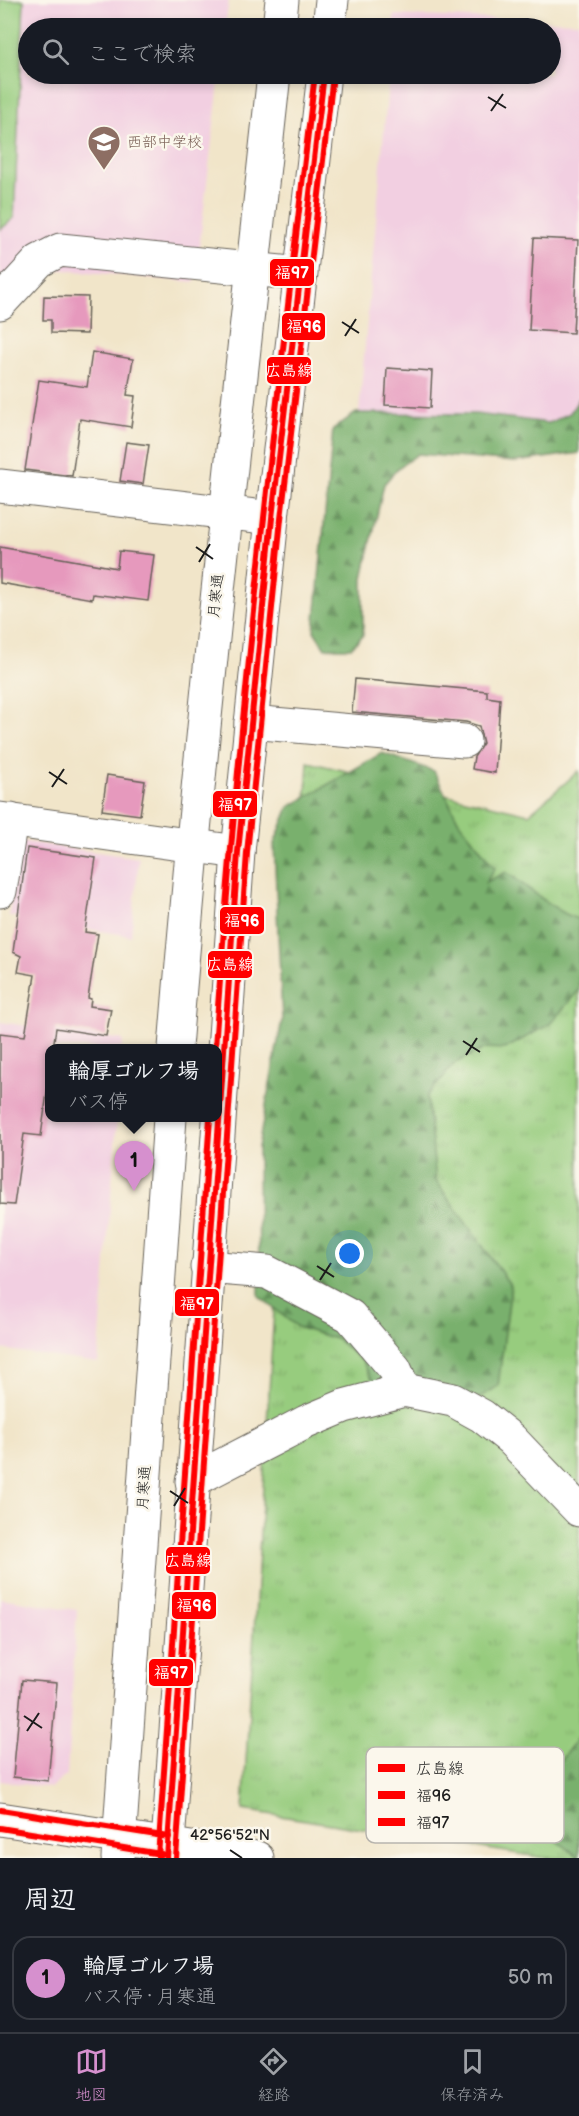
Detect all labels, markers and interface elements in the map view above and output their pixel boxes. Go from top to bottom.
search box [18,18,561,84]
icon: search [39,35,72,68]
text: ここで検索 [87,41,197,68]
school or university icon: 西部中学校 [86,124,122,171]
place label: 西部中学校 [127,133,202,152]
line badge: 福97 [269,258,315,287]
text: 福97 [275,264,309,283]
line badge: 福96 [281,312,326,341]
text: 福96 [286,318,322,337]
line badge: 広島線 [266,356,312,385]
text: 広島線 [265,362,313,381]
street label: 月寒通 [204,573,228,619]
line badge: 福97 [212,790,258,818]
text: 福97 [218,796,252,815]
line badge: 福96 [219,906,265,935]
text: 福96 [224,912,260,931]
line badge: 広島線 [207,950,253,979]
text: 広島線 [206,956,254,975]
popup [45,1044,222,1122]
text: 輪厚ゴルフ場 [68,1058,199,1085]
text: バス停 [68,1090,128,1114]
pin: 1 [114,1142,154,1191]
your location [335,1239,364,1268]
line badge: 福97 [174,1288,220,1317]
text: 福97 [180,1295,214,1314]
street label: 月寒通 [133,1465,155,1511]
line badge: 広島線 [165,1546,211,1575]
text: 広島線 [164,1552,212,1571]
line badge: 福96 [171,1591,217,1620]
text: 福96 [176,1597,212,1616]
line badge: 福97 [148,1658,194,1687]
text: 福97 [154,1664,188,1683]
legend [366,1747,564,1843]
text: 広島線 [416,1760,464,1779]
text: 福96 [416,1787,451,1806]
text: 福97 [416,1814,449,1833]
text: 42°56'52"N [190,1826,270,1845]
text: 周辺 [24,1885,76,1916]
text: 輪厚ゴルフ場 [83,1953,214,1980]
text: 1 [41,1966,50,1990]
text: 50 m [508,1966,553,1990]
text: バス停 · 月寒通 [83,1985,216,2009]
tab: 地図 [75,2045,108,2105]
tab: 経路 [257,2045,290,2105]
tab: 保存済み [440,2045,504,2105]

